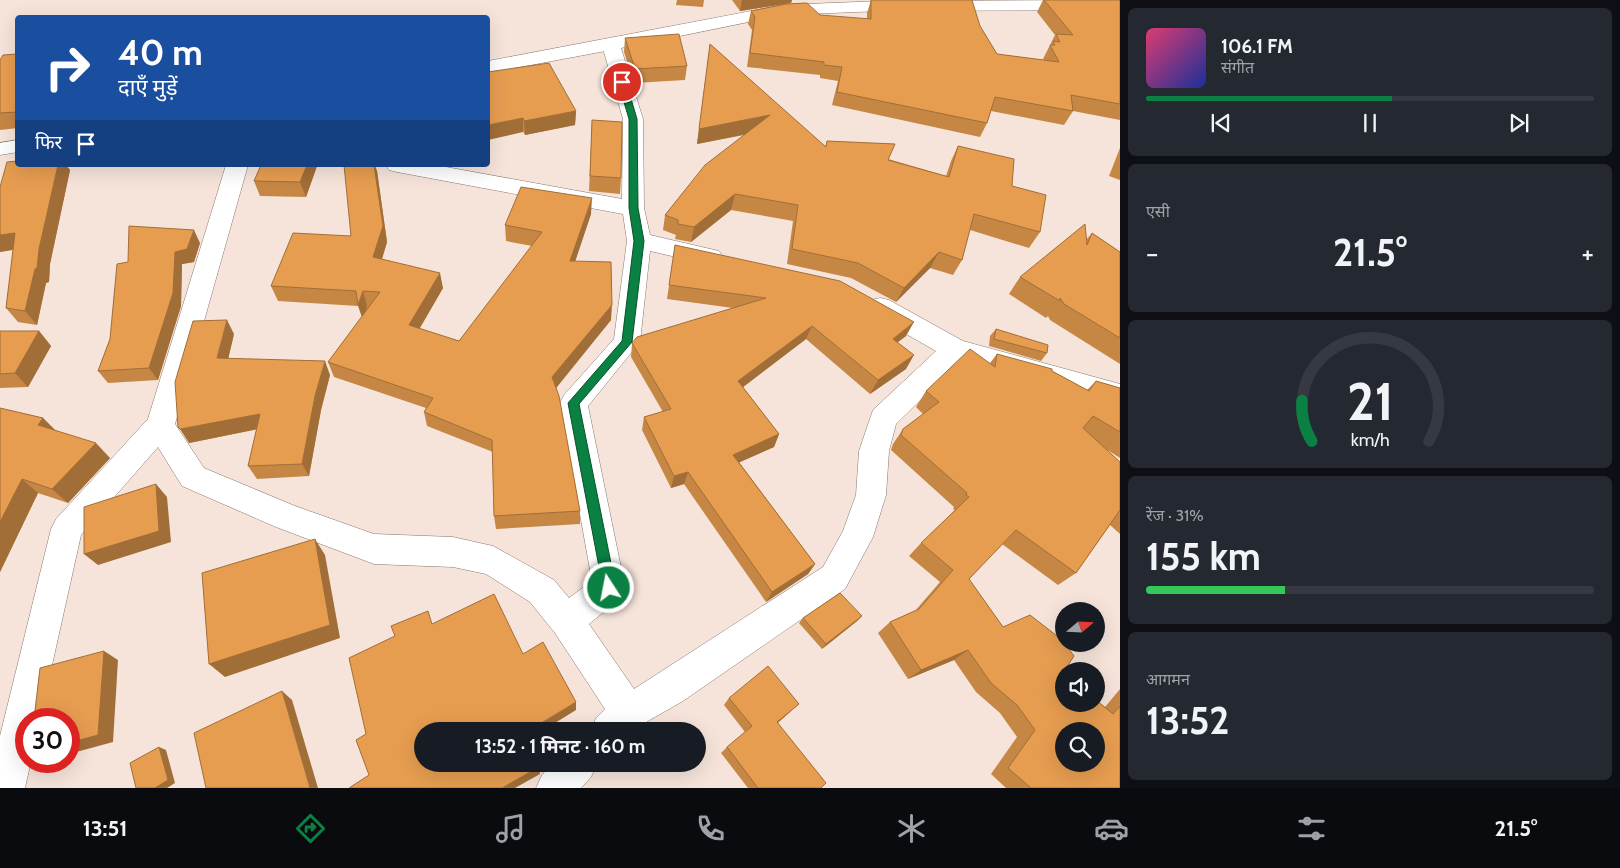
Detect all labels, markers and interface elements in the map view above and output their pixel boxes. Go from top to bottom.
text: 40 m [118,31,203,74]
icon: right [35,35,100,100]
text: 106.1 FM [1221,35,1293,58]
text: संगीत [1221,58,1254,77]
pin [601,61,643,103]
icon: arrive [608,68,636,96]
text: दाएँ मुड़ें [118,74,177,101]
icon: previous [1207,109,1235,137]
icon: pause [1356,109,1384,137]
icon: next [1505,109,1533,137]
icon: arrive [72,130,100,158]
text: फिर [35,131,62,154]
text: एसी [1146,202,1170,221]
text: 21.5° [1333,229,1407,276]
text: − [1146,236,1158,270]
text: + [1582,236,1594,270]
text: 21 [1347,370,1393,433]
text: km/h [1350,429,1390,450]
text: रेंज · 31% [1146,506,1204,525]
text: 155 km [1146,533,1261,580]
position arrow [582,561,634,613]
north arrow [1055,602,1105,652]
map controls [1055,602,1105,772]
button: sound [1055,662,1105,712]
text: आगमन [1146,670,1190,689]
text: 13:52 [1146,697,1229,744]
speed limit sign: 30 [15,708,80,773]
button: search [1055,722,1105,772]
text: 13:52 · 1 मिनट · 160 m [475,735,645,758]
icon: directions [293,811,328,846]
icon: music [493,811,528,846]
icon: phone [693,811,728,846]
icon: climate [894,811,929,846]
icon: car [1094,811,1129,846]
icon: filters [1294,811,1329,846]
text: 13:51 [83,815,127,842]
text: 21.5° [1495,815,1537,842]

